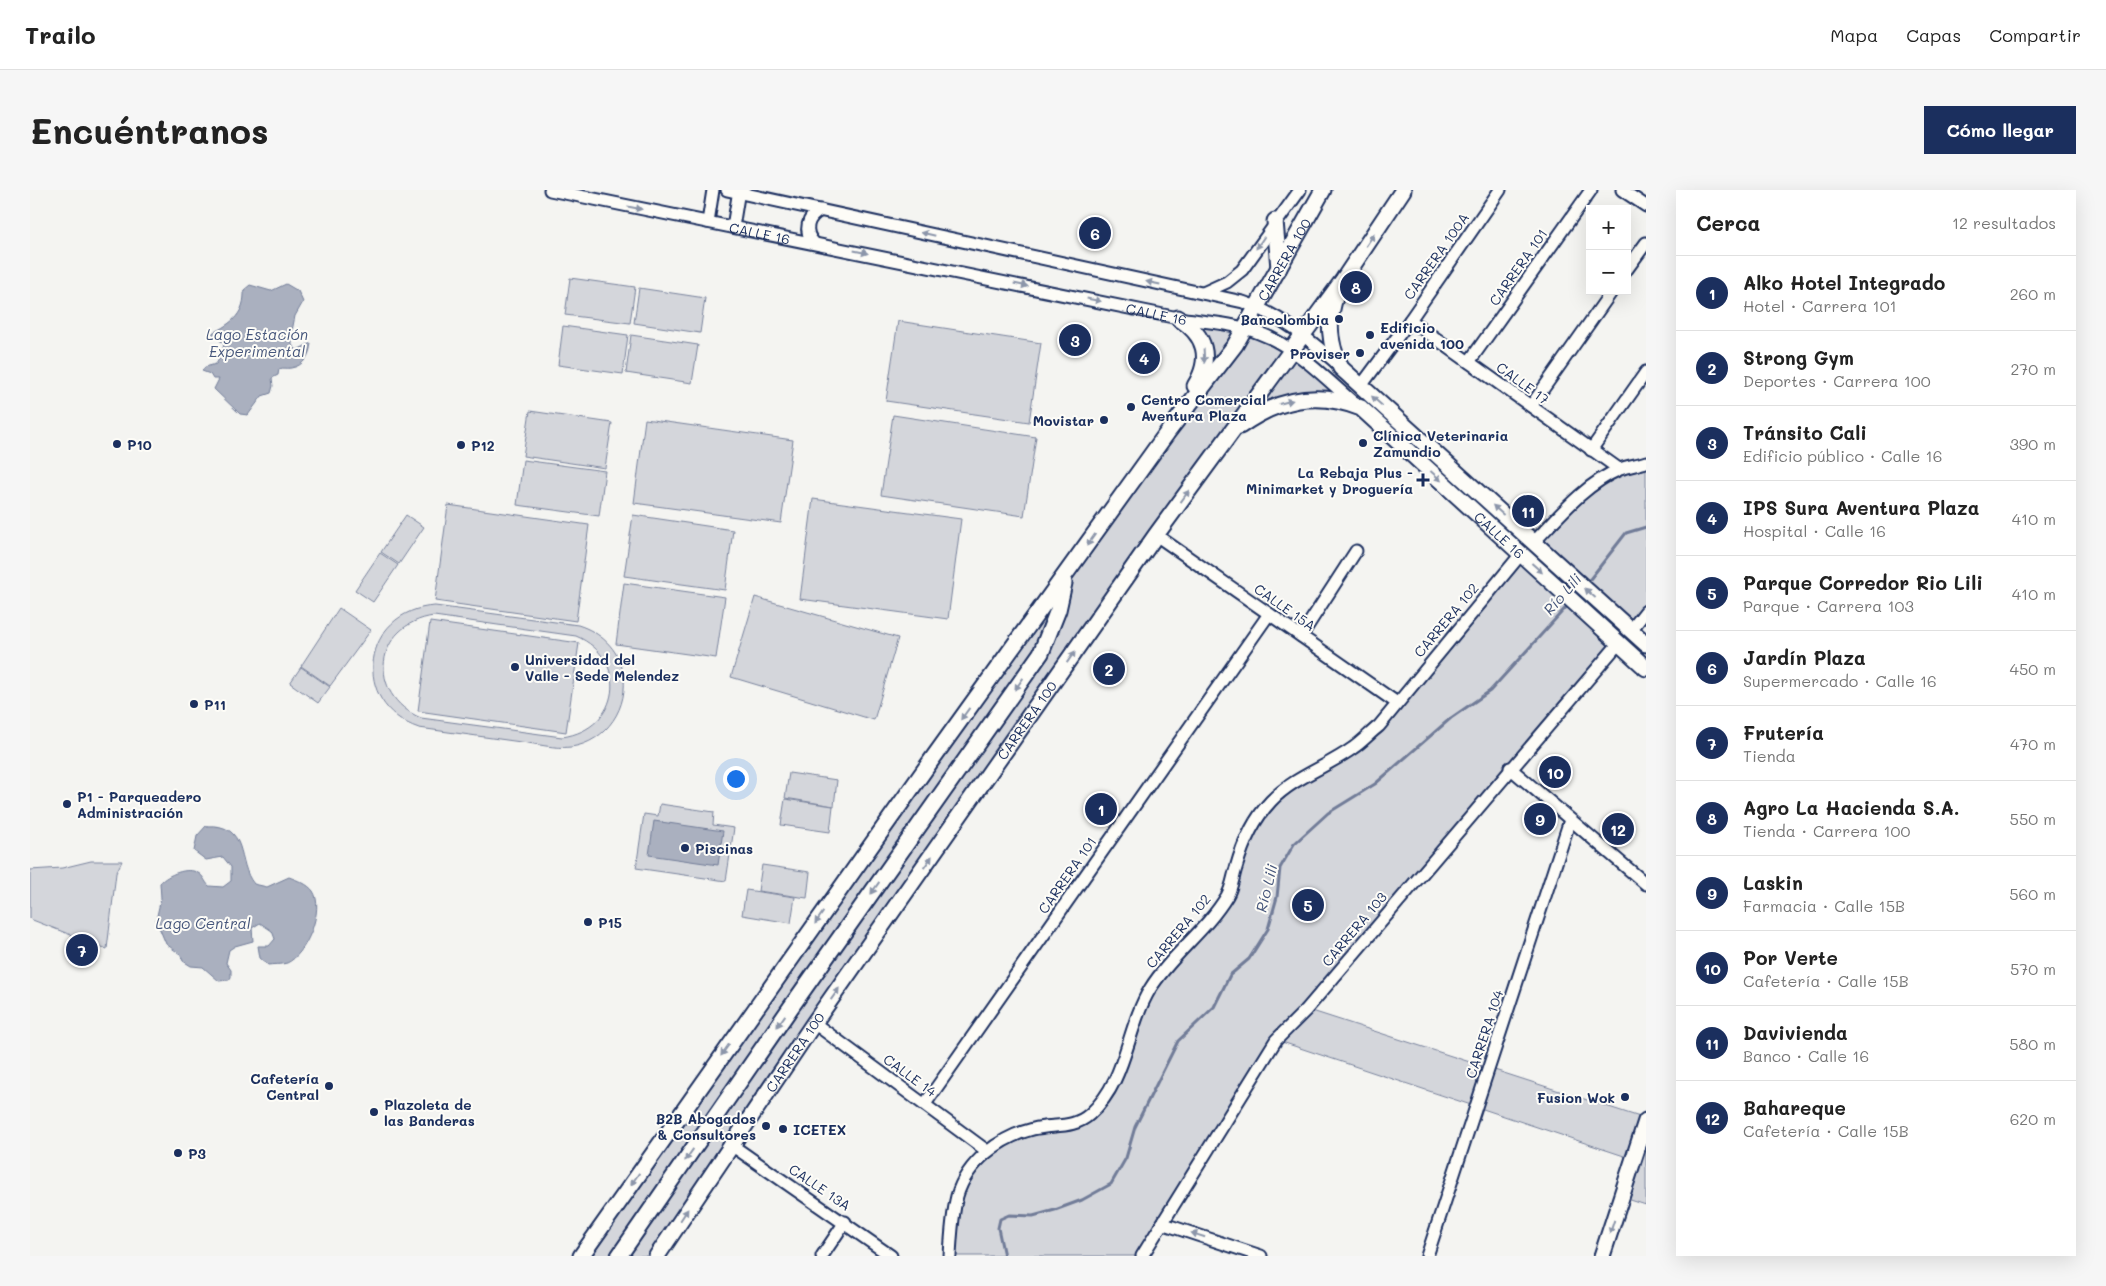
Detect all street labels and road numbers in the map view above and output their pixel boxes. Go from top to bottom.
street label: CARRERA 100A [1399,209,1473,303]
street label: CARRERA 100 [1253,214,1315,304]
street label: CALLE 16 [728,217,792,248]
street label: CARRERA 101 [1484,225,1552,309]
street label: CALLE 16 [1124,298,1188,329]
street label: CALLE 17 [1493,357,1553,409]
street label: CALLE 16 [1470,507,1529,562]
street label: CALLE 15A [1250,579,1320,635]
street label: CARRERA 102 [1409,579,1483,661]
street label: CARRERA 100 [992,676,1061,763]
street label: CARRERA 101 [1033,833,1101,917]
street label: CARRERA 103 [1317,888,1391,970]
street label: CARRERA 102 [1141,890,1215,972]
street label: CARRERA 104 [1461,987,1507,1081]
street label: CARRERA 100 [761,1008,828,1096]
street label: CALLE 14 [880,1049,941,1101]
street label: CALLE 13A [785,1159,855,1215]

